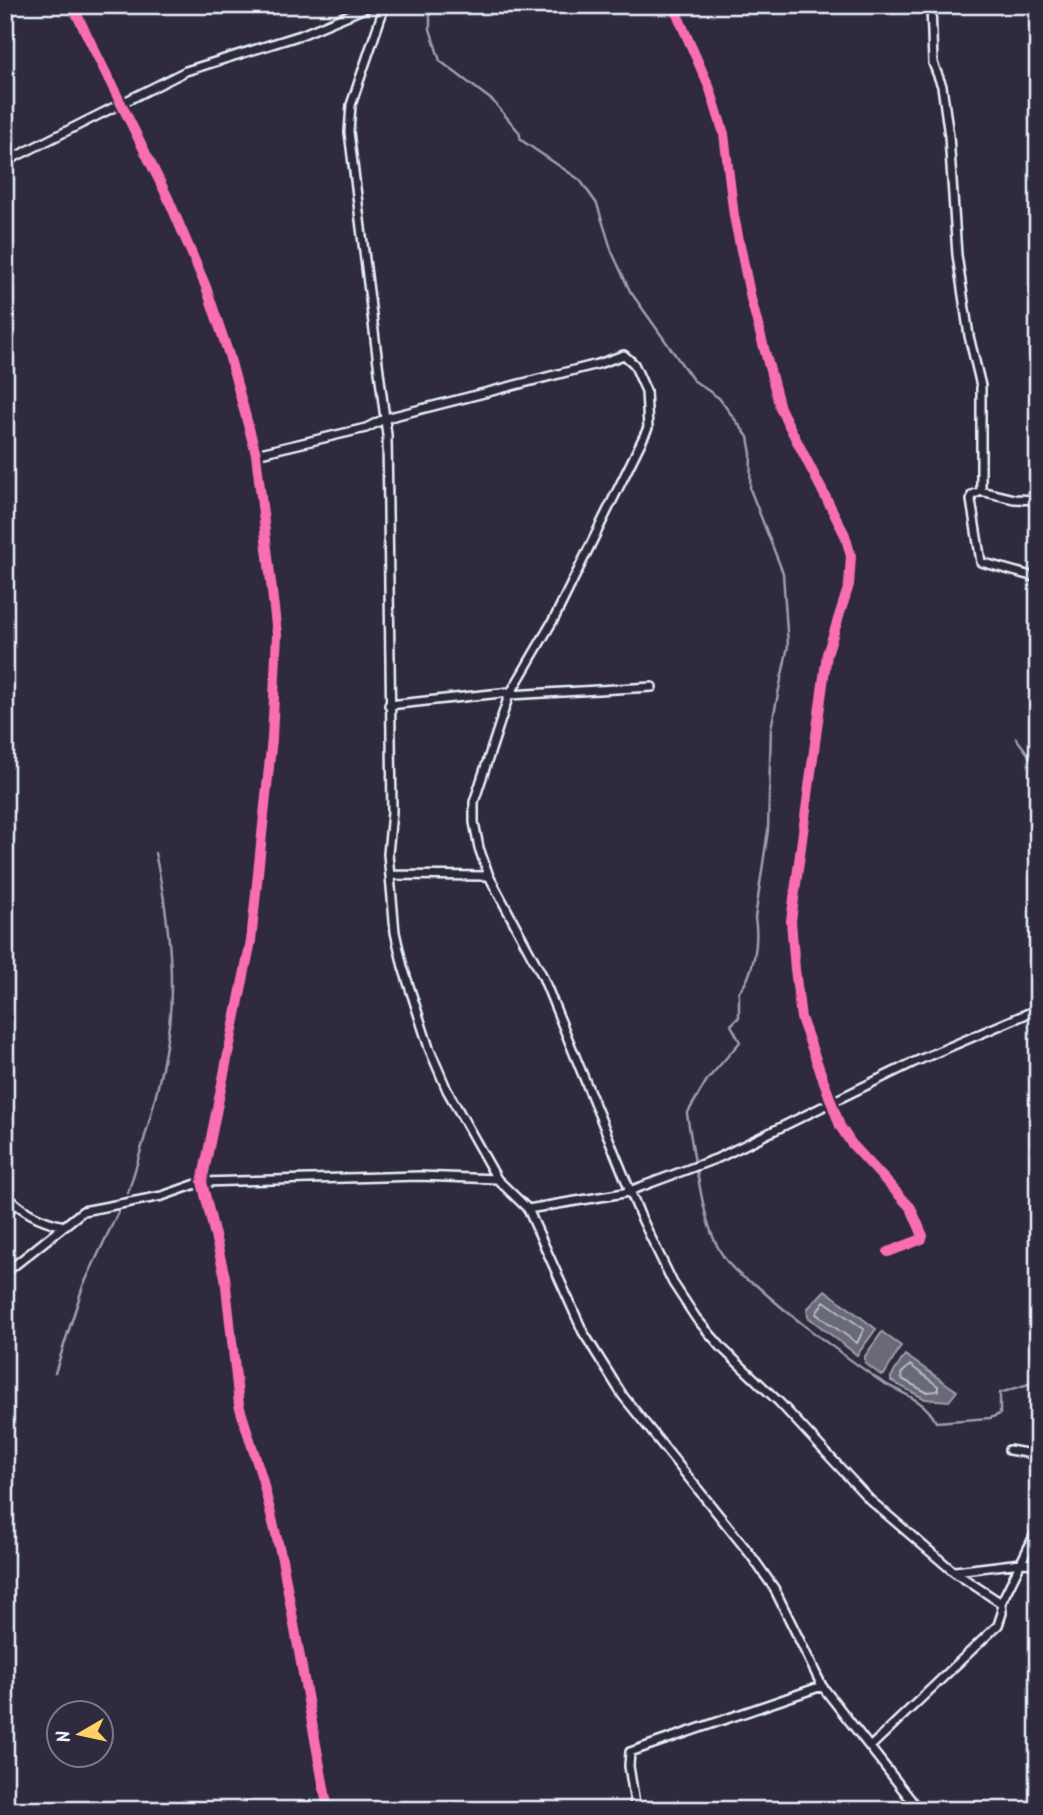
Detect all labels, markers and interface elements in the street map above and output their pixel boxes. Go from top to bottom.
north arrow [46,1700,116,1770]
text: N [49,1728,81,1745]

